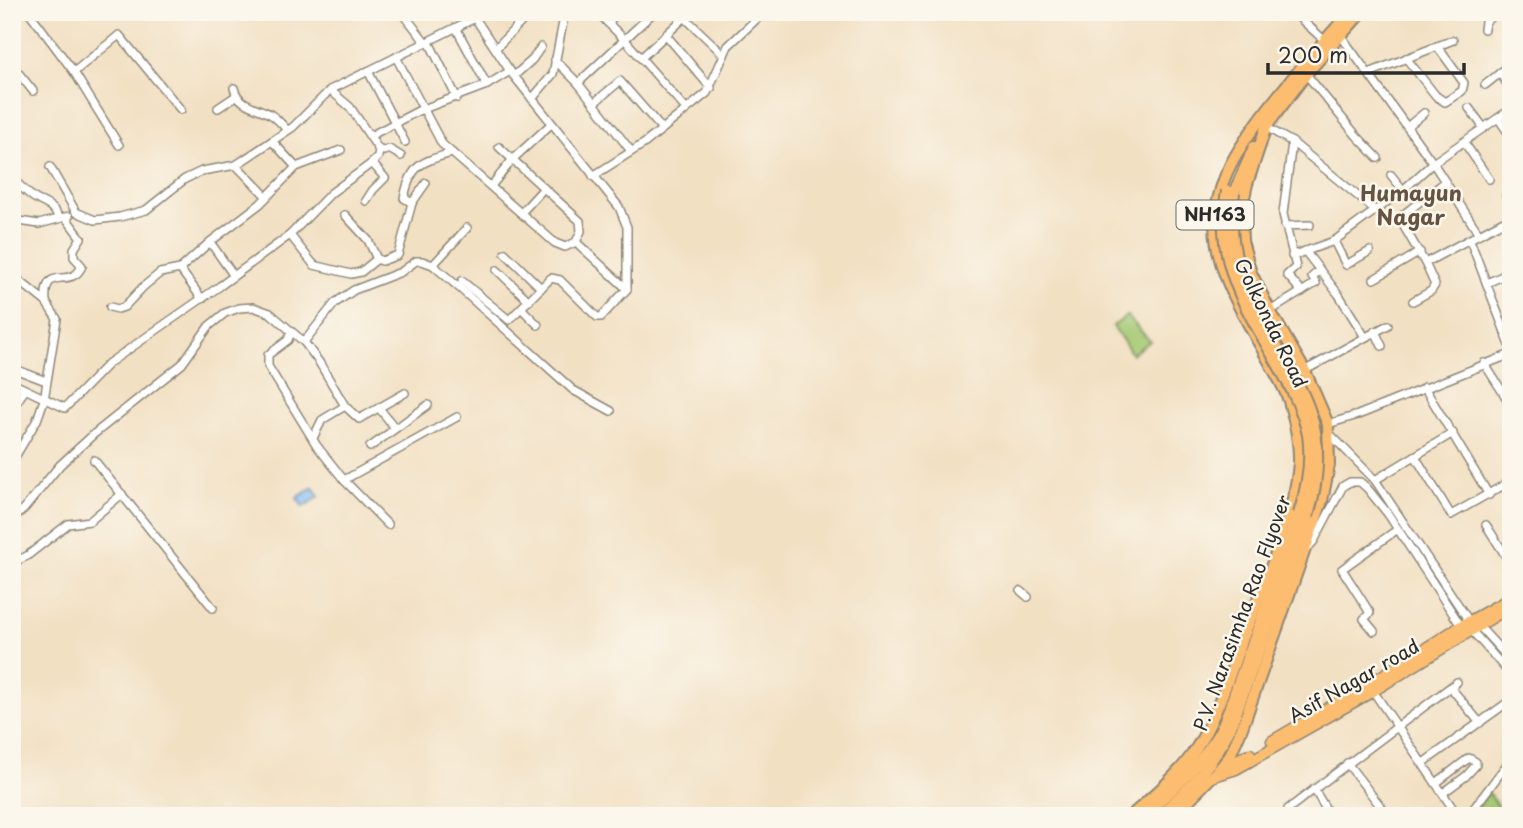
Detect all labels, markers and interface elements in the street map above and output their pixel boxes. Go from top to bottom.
scale bar [1268,32,1464,76]
text: 200 m [1278,38,1348,70]
district label: Humayun Nagar [1360,176,1462,232]
road number: NH163 [1176,200,1254,230]
street label: Golkonda Road [1228,253,1315,392]
street label: P.V. Narasimha Rao Flyover [1185,490,1297,735]
street label: Asif Nagar road [1283,631,1424,729]

